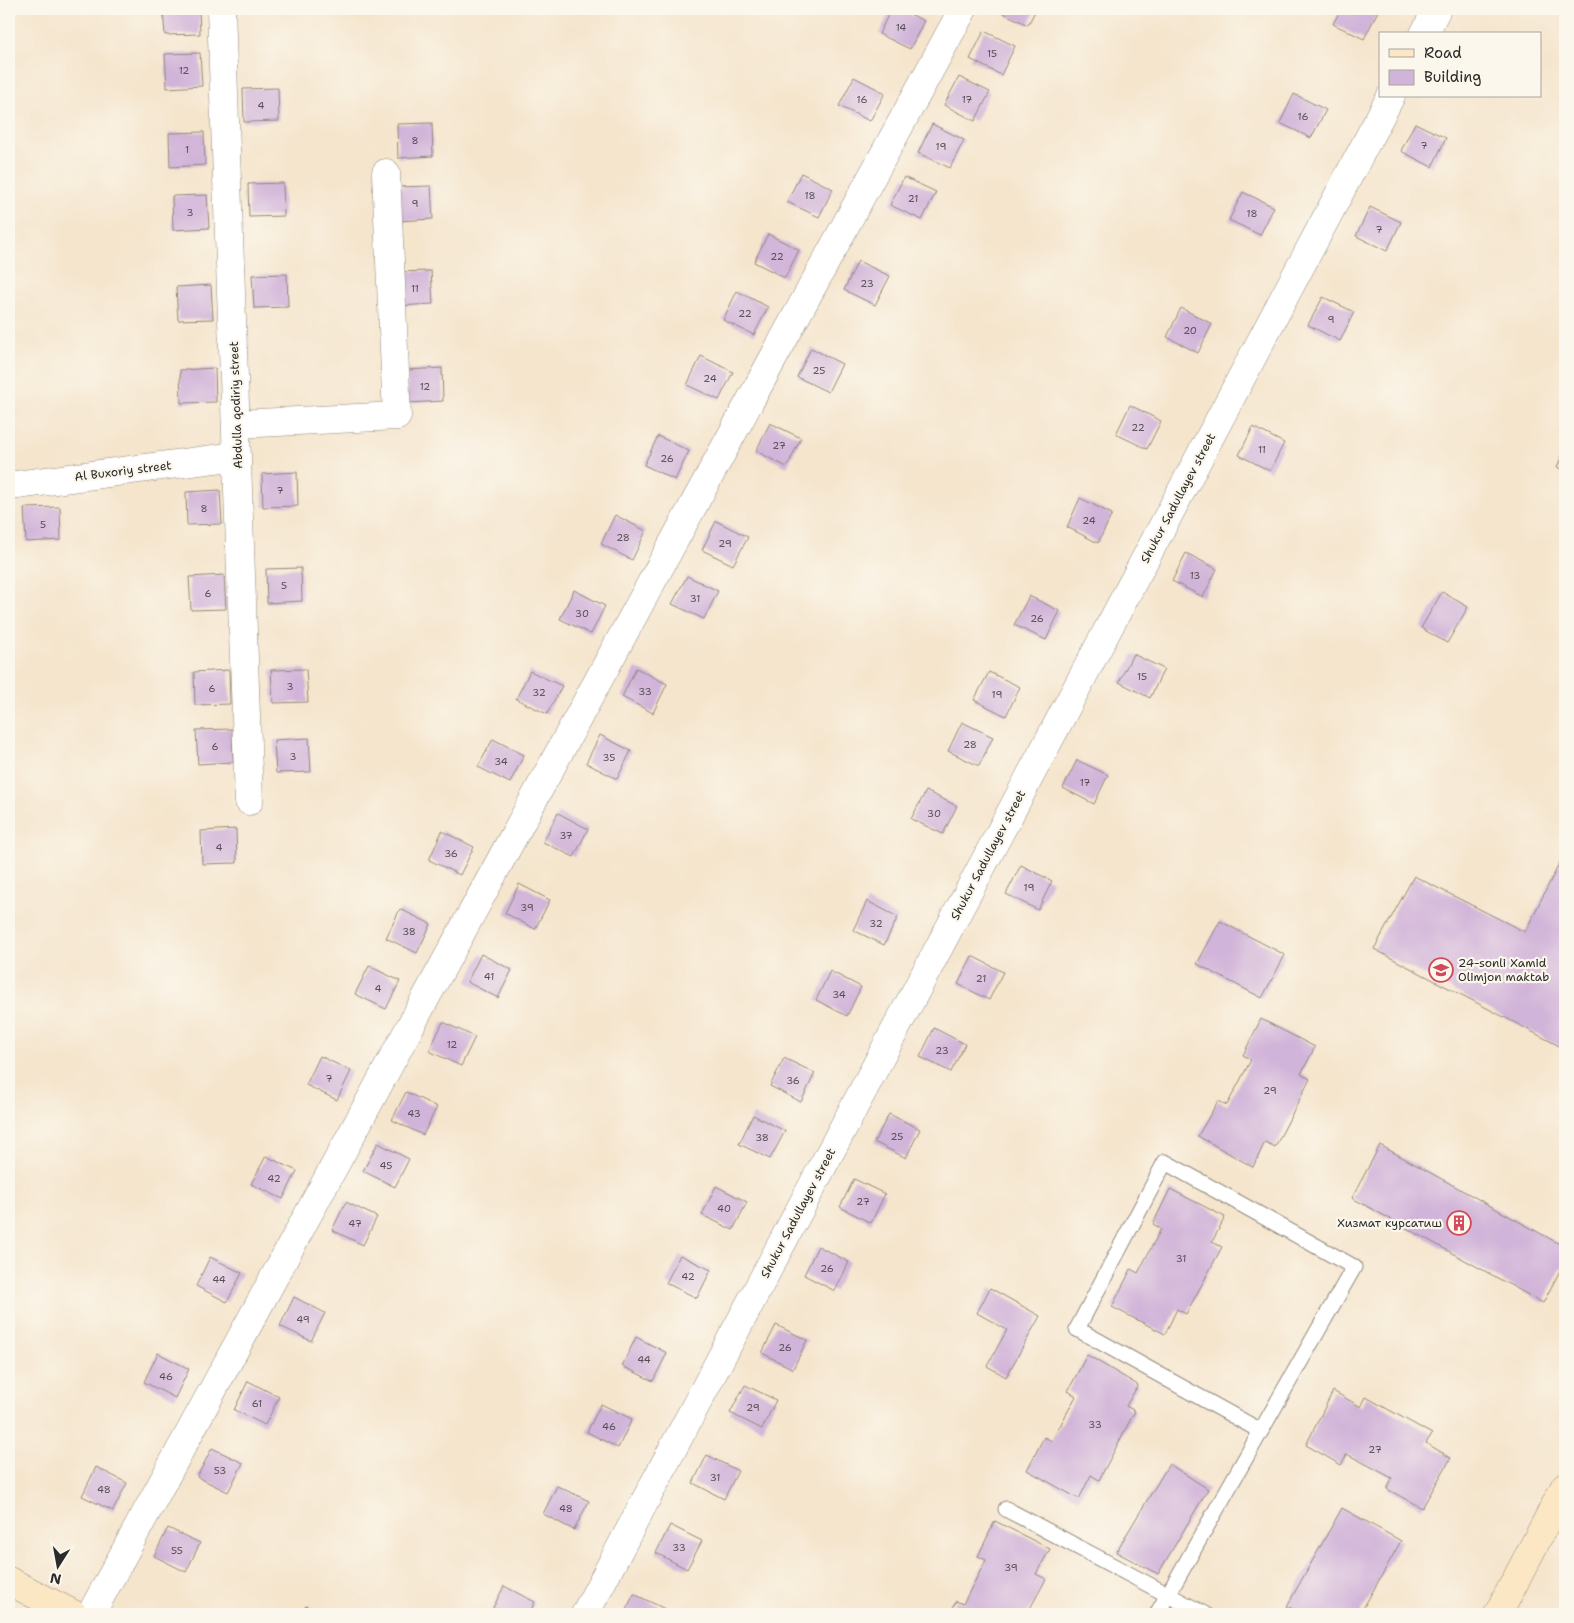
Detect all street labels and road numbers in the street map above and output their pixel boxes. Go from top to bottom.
street label: Abdulla qodiriy street [226,341,246,469]
street label: Shukur Sadullayev street [1137,430,1219,566]
street label: Al Buxoriy street [74,457,172,485]
street label: Shukur Sadullayev street [947,787,1029,923]
street label: Shukur Sadullayev street [757,1145,839,1281]

